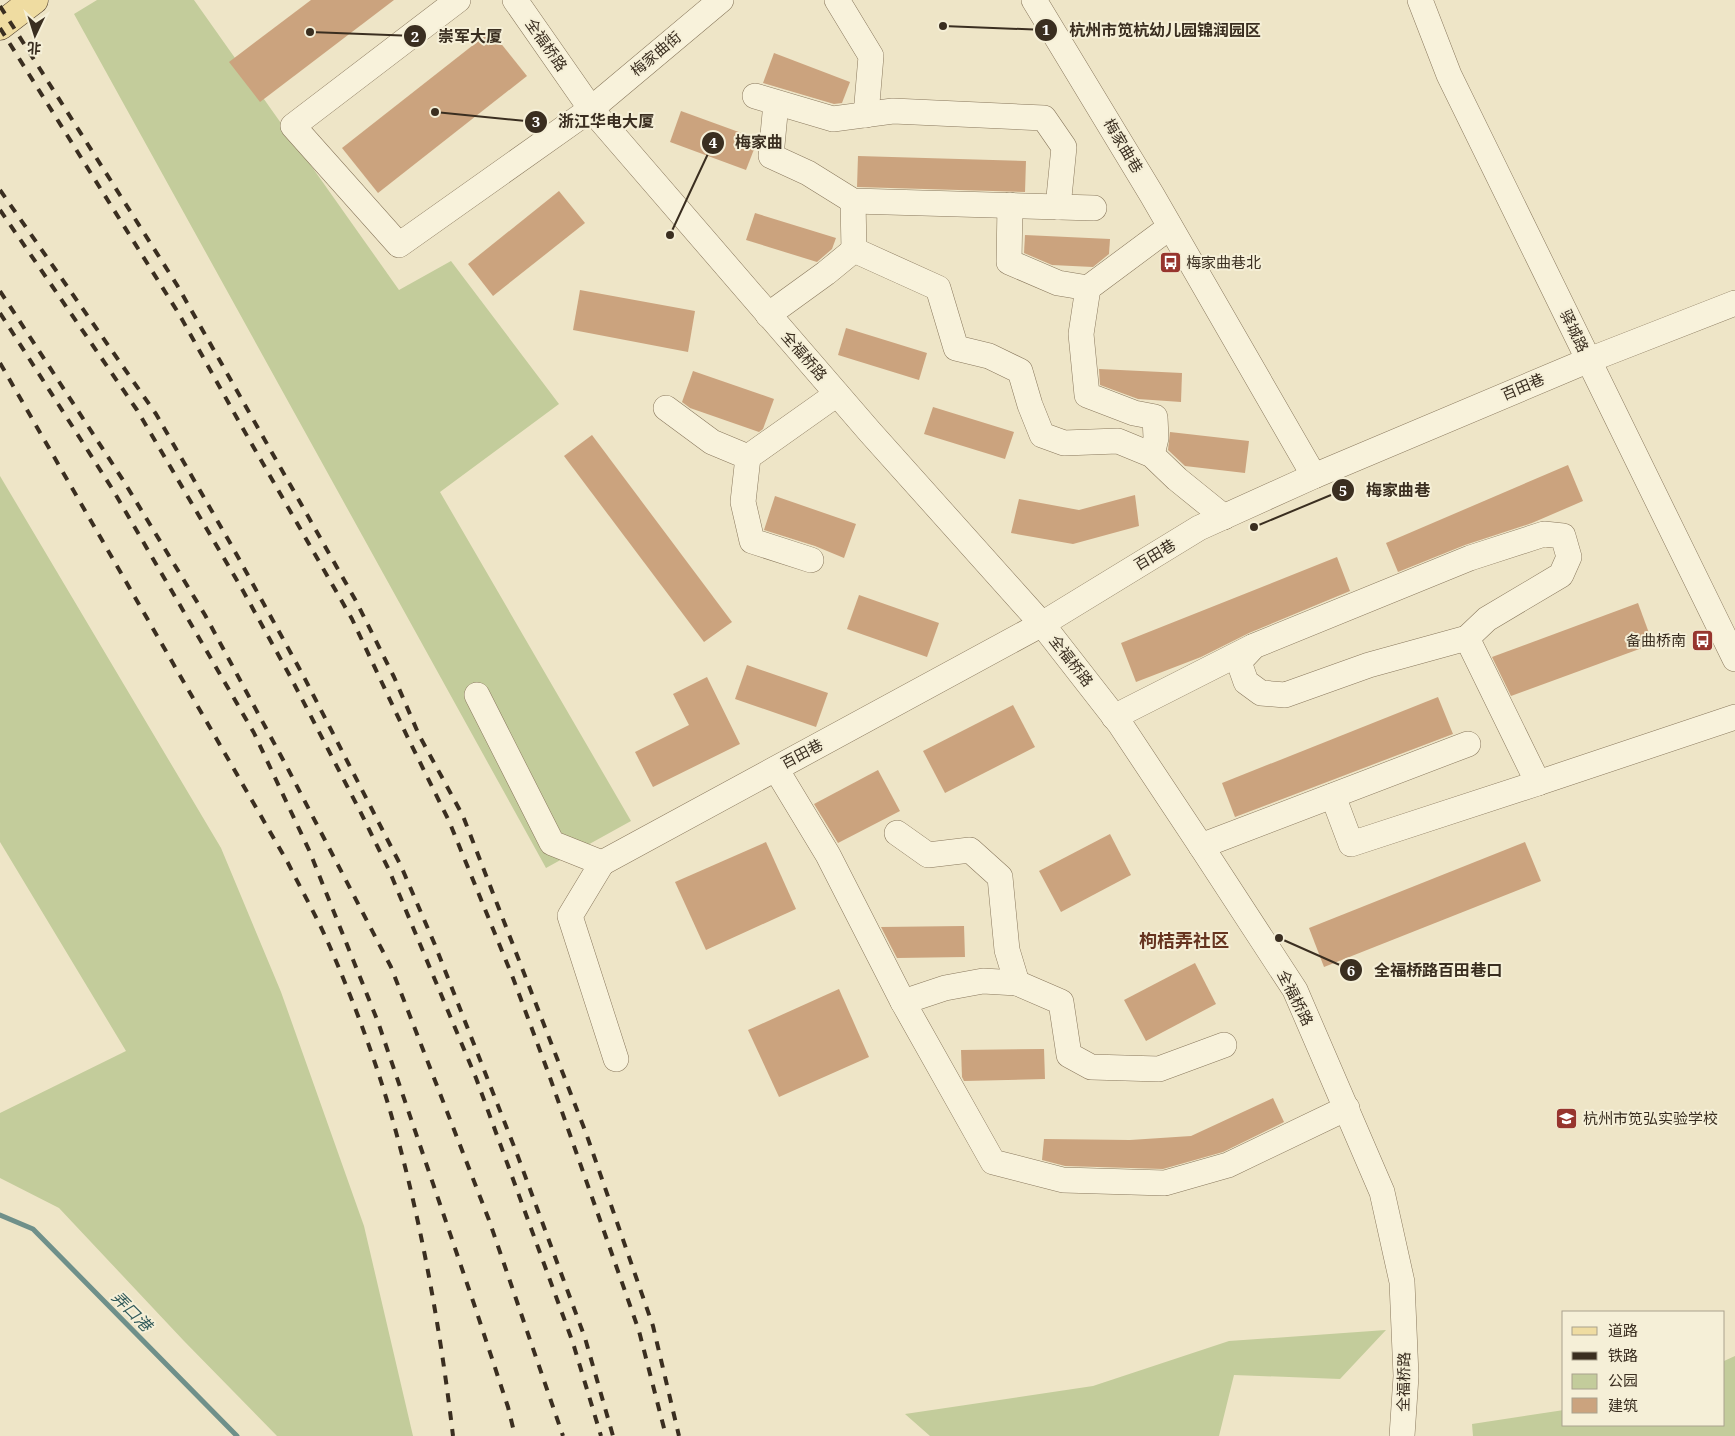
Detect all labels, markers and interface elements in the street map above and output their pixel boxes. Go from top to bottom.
north arrow [10,10,60,60]
street label: 全福桥路 [521,14,572,75]
callout: 杭州市笕杭幼儿园锦润园区 [1034,15,1271,46]
text: 1 [1042,19,1050,39]
text: 杭州市笕杭幼儿园锦润园区 [1069,19,1261,41]
callout: 崇军大厦 [403,21,512,52]
text: 崇军大厦 [438,25,502,47]
text: 2 [411,26,419,46]
street label: 梅家曲街 [626,26,685,80]
text: 北 [26,39,42,58]
callout: 浙江华电大厦 [523,106,664,137]
text: 浙江华电大厦 [558,110,654,132]
text: 3 [532,111,540,131]
street label: 梅家曲巷 [1100,115,1148,176]
callout: 梅家曲 [700,127,793,158]
text: 梅家曲 [735,131,783,153]
text: 4 [709,132,718,152]
bus stop icon: 梅家曲巷北 [1158,251,1182,275]
place label: 梅家曲巷北 [1186,252,1261,272]
street label: 驿城路 [1556,306,1594,355]
street label: 全福桥路 [778,326,832,385]
street label: 百田巷 [1498,368,1547,404]
callout: 梅家曲巷 [1331,475,1440,506]
text: 梅家曲巷 [1366,479,1431,501]
text: 5 [1339,480,1347,500]
street label: 百田巷 [1130,534,1179,574]
bus stop icon: 备曲桥南 [1690,629,1714,653]
place label: 备曲桥南 [1626,630,1686,650]
street label: 全福桥路 [1045,631,1098,690]
street label: 百田巷 [777,734,826,773]
district label: 枸桔弄社区 [1139,928,1229,952]
callout: 全福桥路百田巷口 [1339,955,1512,986]
text: 全福桥路百田巷口 [1374,959,1502,981]
text: 6 [1347,960,1355,980]
street label: 全福桥路 [1273,966,1318,1029]
school or university icon: 杭州市笕弘实验学校 [1555,1107,1579,1131]
place label: 杭州市笕弘实验学校 [1583,1108,1718,1128]
water label: 弄口港 [107,1286,158,1337]
legend [1562,1311,1725,1426]
text: 道路 [1608,1320,1638,1340]
text: 铁路 [1608,1345,1638,1365]
street label: 全福桥路 [1392,1352,1414,1412]
text: 公园 [1608,1370,1638,1390]
text: 建筑 [1608,1395,1638,1415]

